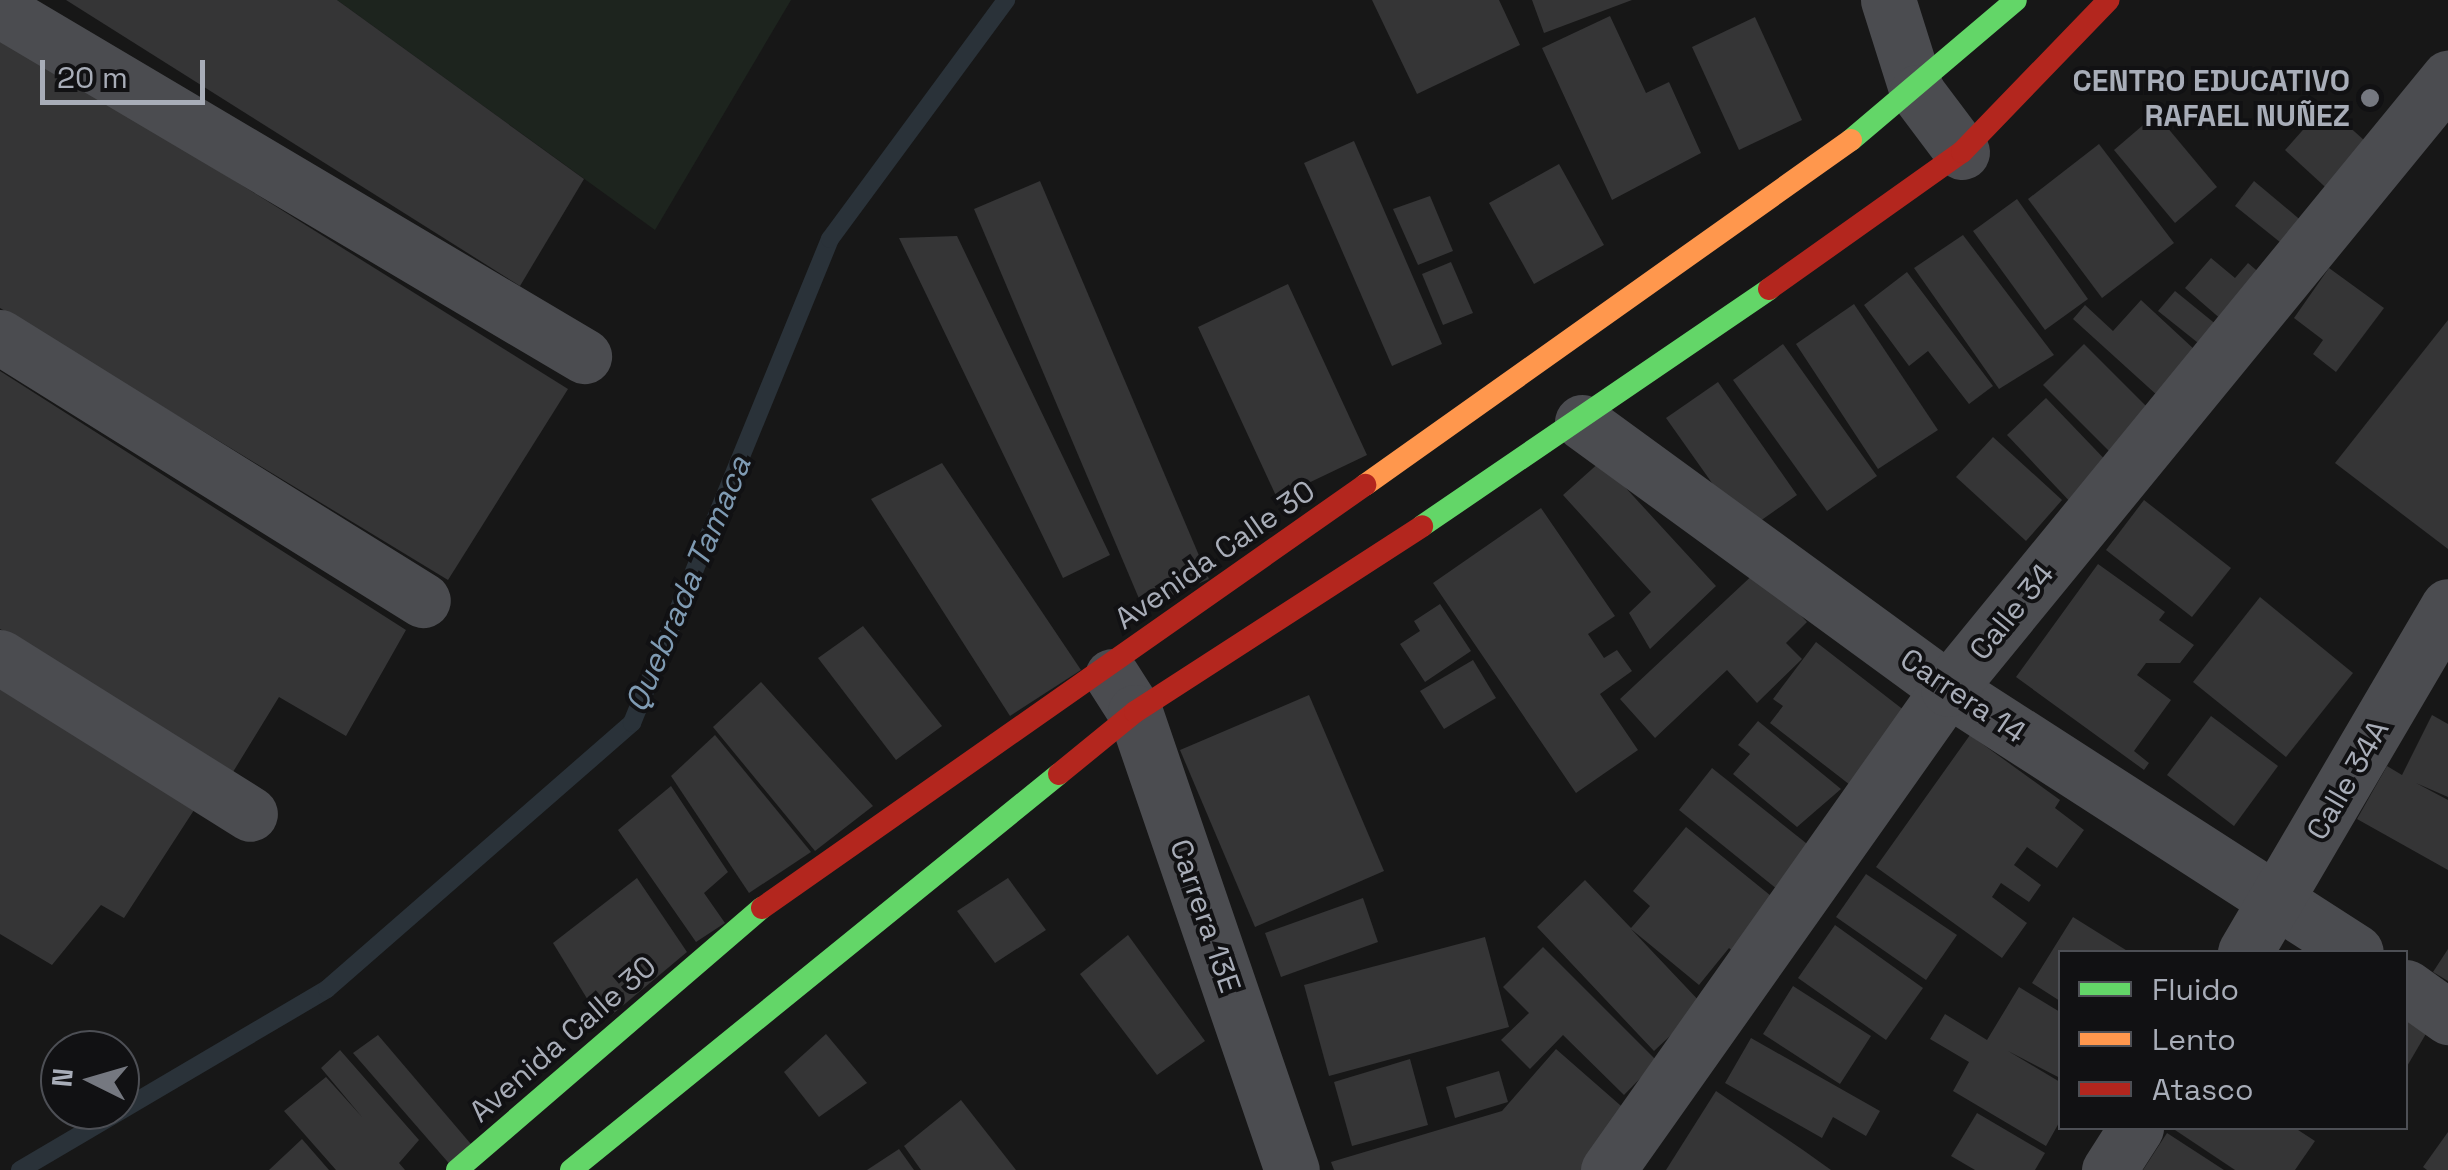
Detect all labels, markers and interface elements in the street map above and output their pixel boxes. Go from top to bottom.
scale bar [45,40,210,102]
text: 20 m [57,58,128,97]
place label: CENTRO EDUCATIVO RAFAEL NUÑEZ [2073,63,2350,134]
marker: CENTRO EDUCATIVO RAFAEL NUÑEZ [2359,87,2381,109]
water label: Quebrada Tamaca [617,450,759,718]
street label: Avenida Calle 30 [1108,473,1322,637]
street label: Calle 34 [1962,557,2062,667]
street label: Carrera 14 [1893,641,2033,751]
street label: Calle 34A [2299,714,2397,846]
street label: Carrera 13E [1162,835,1248,997]
street label: Avenida Calle 30 [462,948,664,1130]
legend [2058,950,2408,1130]
text: Fluido [2152,970,2239,1009]
text: Lento [2152,1020,2236,1059]
north arrow [40,1030,140,1130]
text: N [43,1067,81,1088]
text: Atasco [2152,1070,2253,1109]

